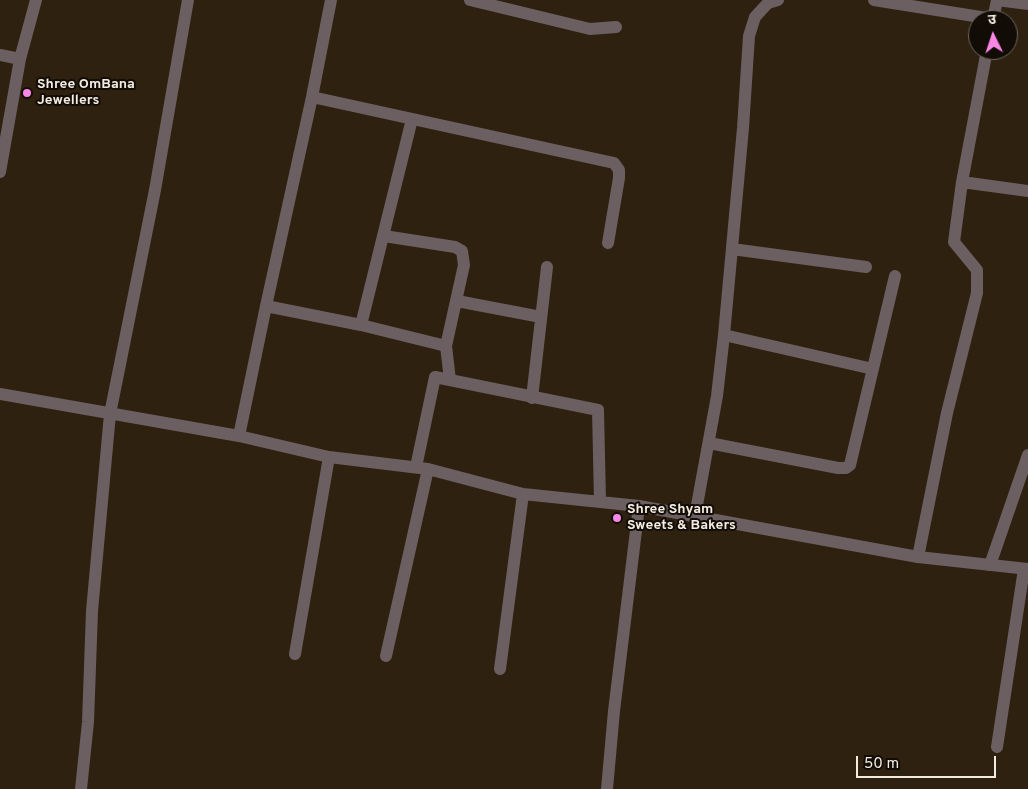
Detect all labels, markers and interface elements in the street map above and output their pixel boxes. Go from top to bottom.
north arrow [968,10,1018,60]
text: उ [987,12,997,29]
place label: Shree OmBana Jewellers [37,77,135,110]
marker: Shree OmBana Jewellers [21,87,33,99]
place label: Shree Shyam Sweets & Bakers [627,502,736,534]
marker: Shree Shyam Sweets & Bakers [611,512,623,524]
scale bar [858,746,998,778]
text: 50 m [864,755,899,774]

